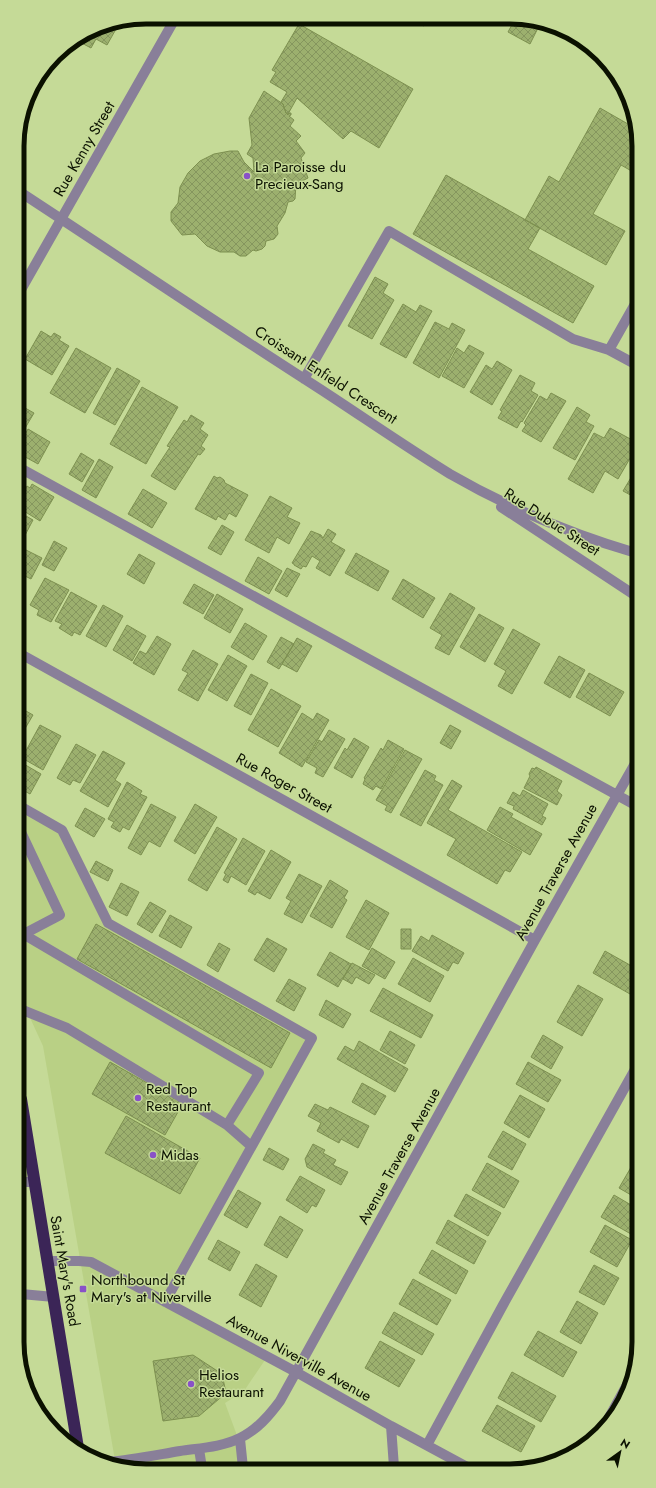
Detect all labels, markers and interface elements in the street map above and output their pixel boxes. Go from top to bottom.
street label: Rue Kenny Street [48,97,120,201]
place label: La Paroisse du Precieux-Sang [255,156,346,195]
marker: La Paroisse du Precieux-Sang [242,171,252,181]
street label: Croissant Enfield Crescent [250,320,402,430]
street label: Rue Dubuc Street [500,483,605,562]
street label: Rue Roger Street [232,747,336,819]
street label: Avenue Traverse Avenue [509,799,603,944]
place label: Red Top Restaurant [146,1078,211,1117]
street label: Avenue Traverse Avenue [352,1083,446,1228]
marker: Red Top Restaurant [133,1093,143,1103]
place label: Midas [161,1144,199,1166]
marker: Midas [148,1150,158,1160]
street label: Saint Mary's Road [44,1214,86,1328]
place label: Northbound St Mary's at Niverville [91,1269,212,1308]
marker: Northbound St Mary's at Niverville [78,1284,88,1294]
street label: Avenue Niverville Avenue [222,1309,376,1407]
place label: Helios Restaurant [199,1364,264,1403]
marker: Helios Restaurant [186,1379,196,1389]
north arrow [600,1432,640,1472]
text: N [617,1435,633,1453]

